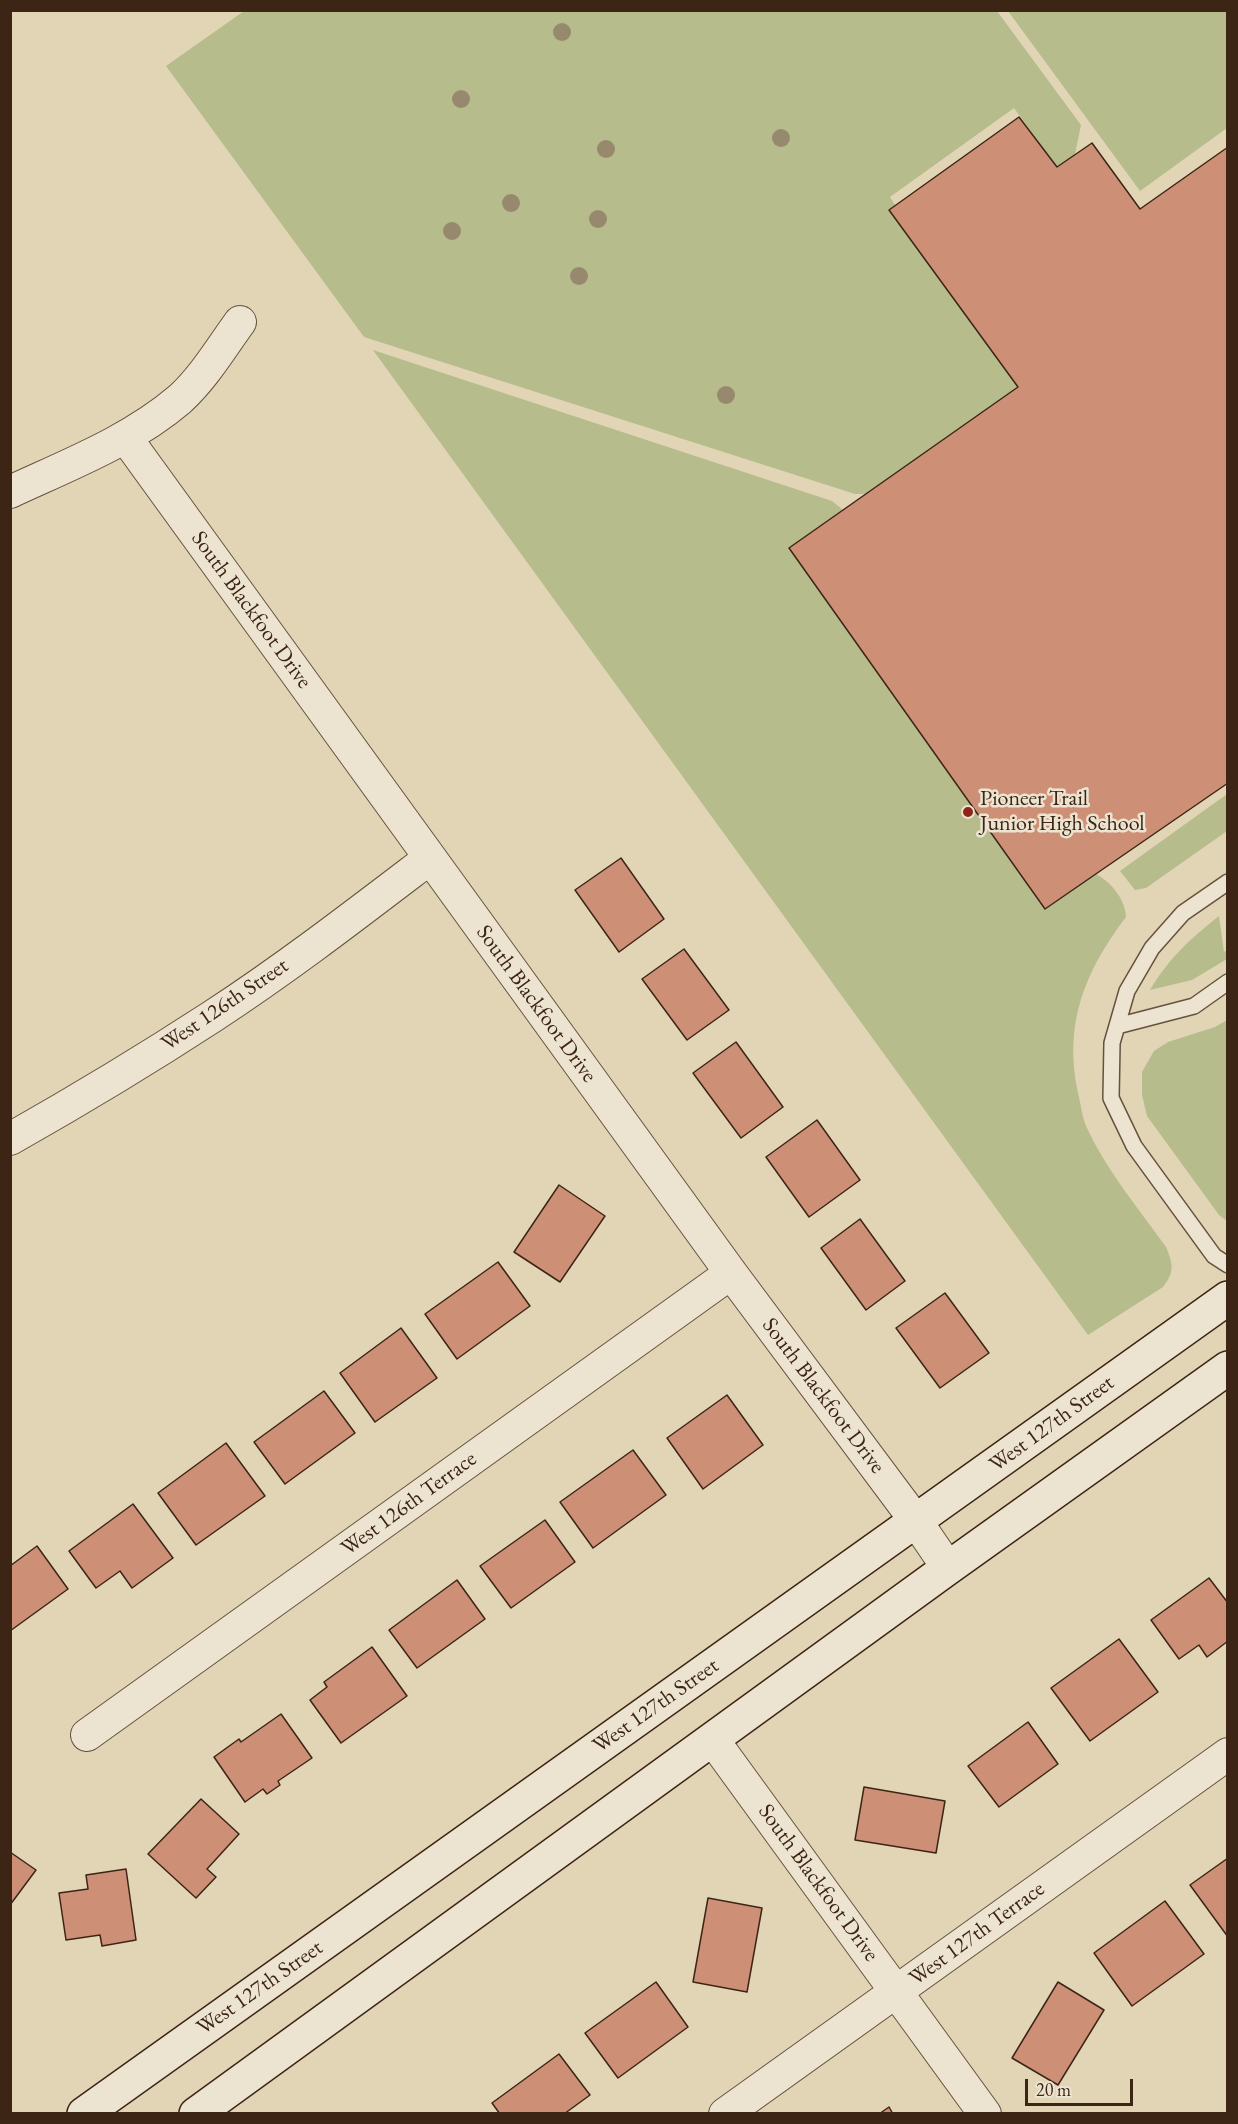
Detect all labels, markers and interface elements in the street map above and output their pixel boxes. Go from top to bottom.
street label: South Blackfoot Drive [185,526,317,694]
place label: Pioneer Trail Junior High School [980,786,1144,837]
marker: Pioneer Trail Junior High School [961,805,975,819]
street label: South Blackfoot Drive [470,920,602,1088]
street label: West 126th Street [156,953,294,1057]
street label: South Blackfoot Drive [756,1313,890,1479]
street label: West 127th Street [985,1370,1119,1478]
street label: West 126th Terrace [336,1446,482,1562]
street label: West 127th Street [588,1653,724,1759]
street label: South Blackfoot Drive [752,1799,884,1967]
street label: West 127th Terrace [904,1876,1050,1992]
street label: West 127th Street [192,1935,328,2041]
scale bar [1028,2067,1136,2105]
text: 20 m [1036,2078,1071,2101]

